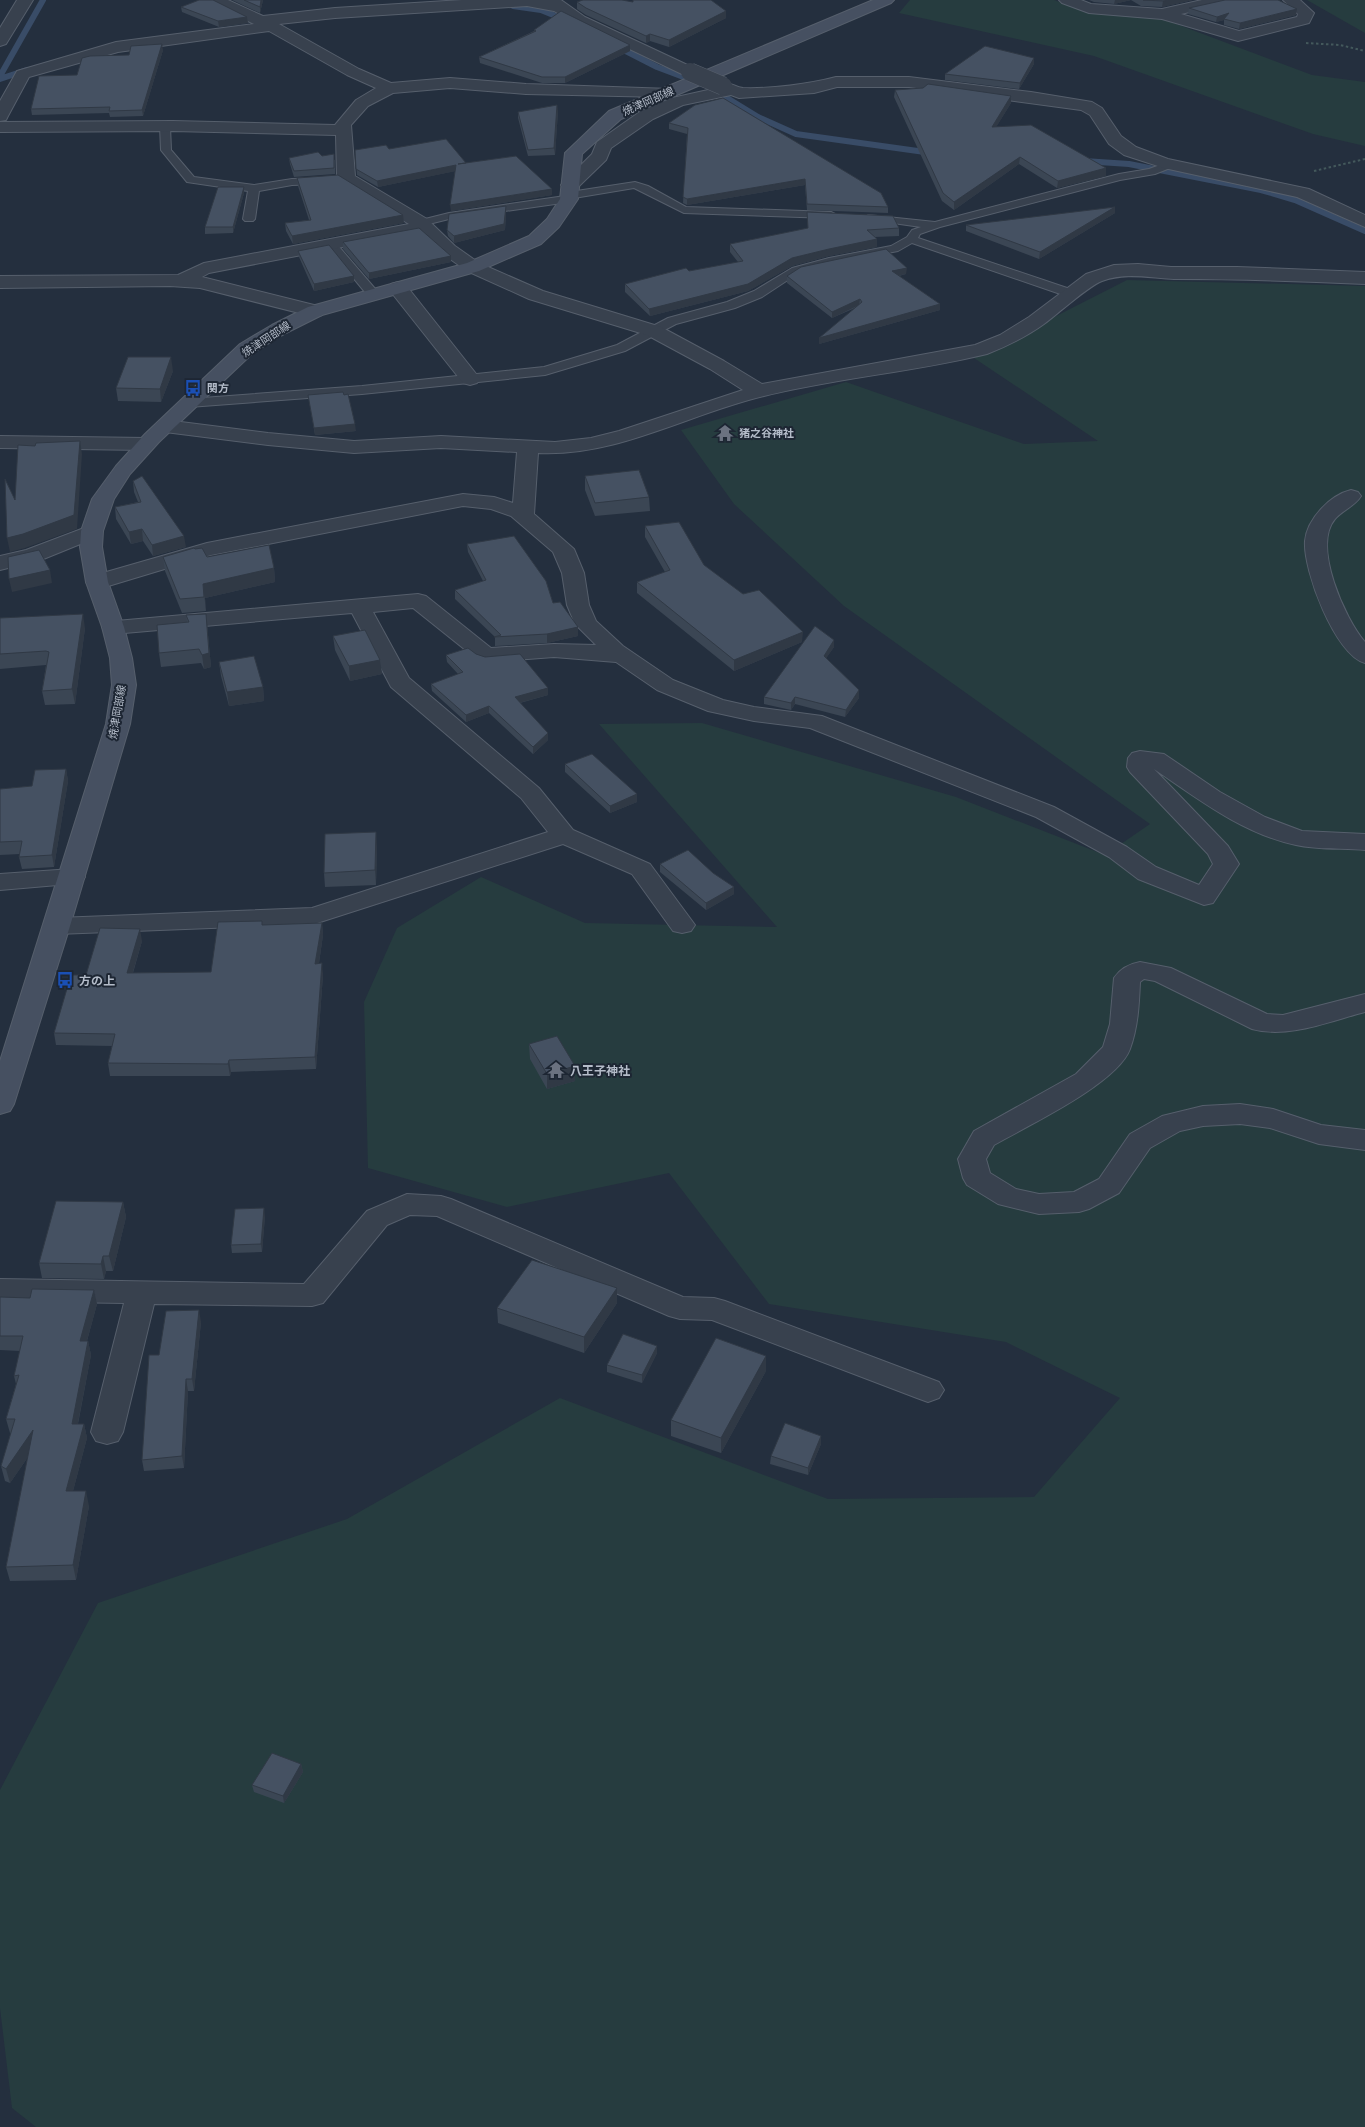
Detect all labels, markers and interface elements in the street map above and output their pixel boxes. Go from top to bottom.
street label: 焼津岡部線 [620,83,676,119]
street label: 焼津岡部線 [239,318,293,360]
bus stop icon: 関方 [183,378,203,398]
place label: 関方 [207,381,229,395]
temple icon: 猪之谷神社 [715,423,735,443]
place label: 猪之谷神社 [739,426,794,440]
street label: 焼津岡部線 [105,684,129,740]
bus stop icon: 方の上 [55,970,75,990]
place label: 方の上 [79,973,115,988]
temple icon: 八王子神社 [546,1060,566,1080]
place label: 八王子神社 [570,1063,630,1078]

